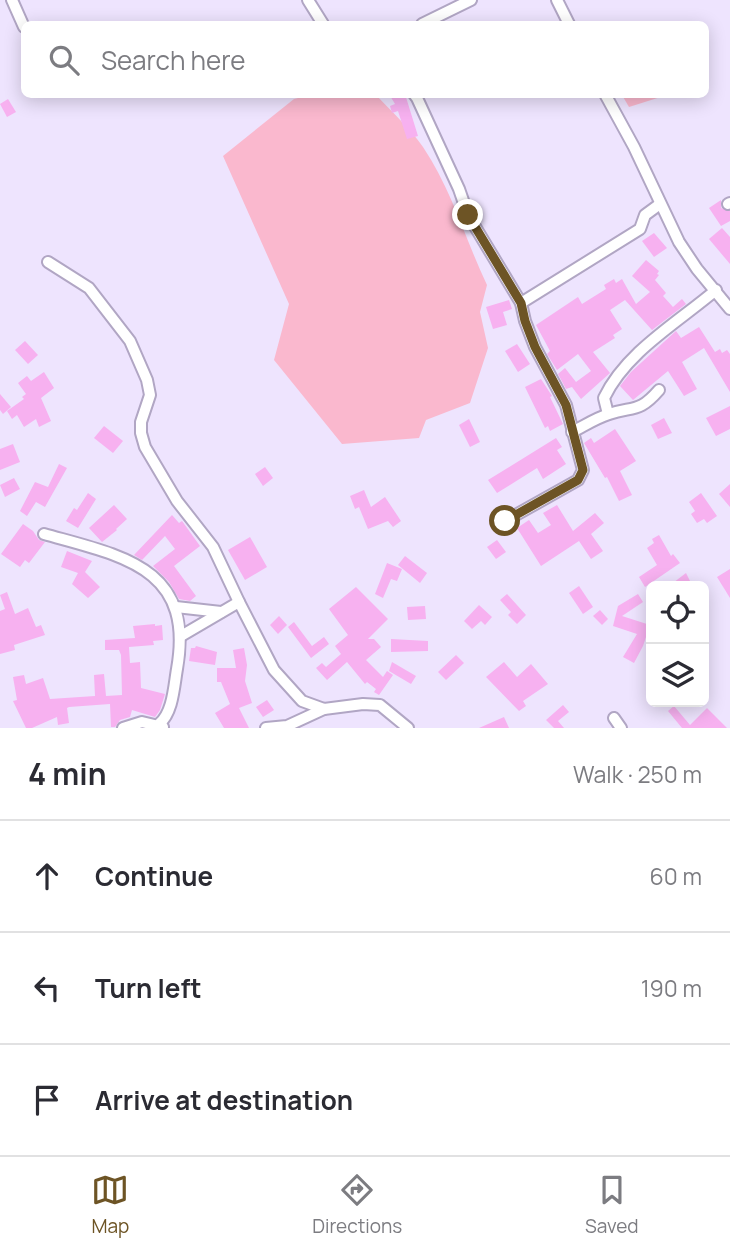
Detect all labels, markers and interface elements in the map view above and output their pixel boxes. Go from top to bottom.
search box [21,21,709,98]
icon: search [45,41,83,79]
text: Search here [101,42,246,78]
route end [452,199,483,230]
route start [489,505,520,536]
map controls [646,581,709,707]
button: locate [646,581,709,644]
button: layers [646,644,709,707]
text: 4 min [28,753,106,794]
text: Walk · 250 m [573,758,702,790]
icon: ahead [28,857,66,895]
text: Continue [95,858,213,894]
text: 60 m [650,860,702,892]
icon: left [28,969,66,1007]
text: Turn left [95,970,202,1006]
text: 190 m [641,972,702,1004]
icon: arrive [28,1081,66,1119]
text: Arrive at destination [95,1082,353,1118]
tab: Map [91,1171,129,1239]
tab: Directions [312,1171,402,1239]
tab: Saved [585,1171,639,1239]

